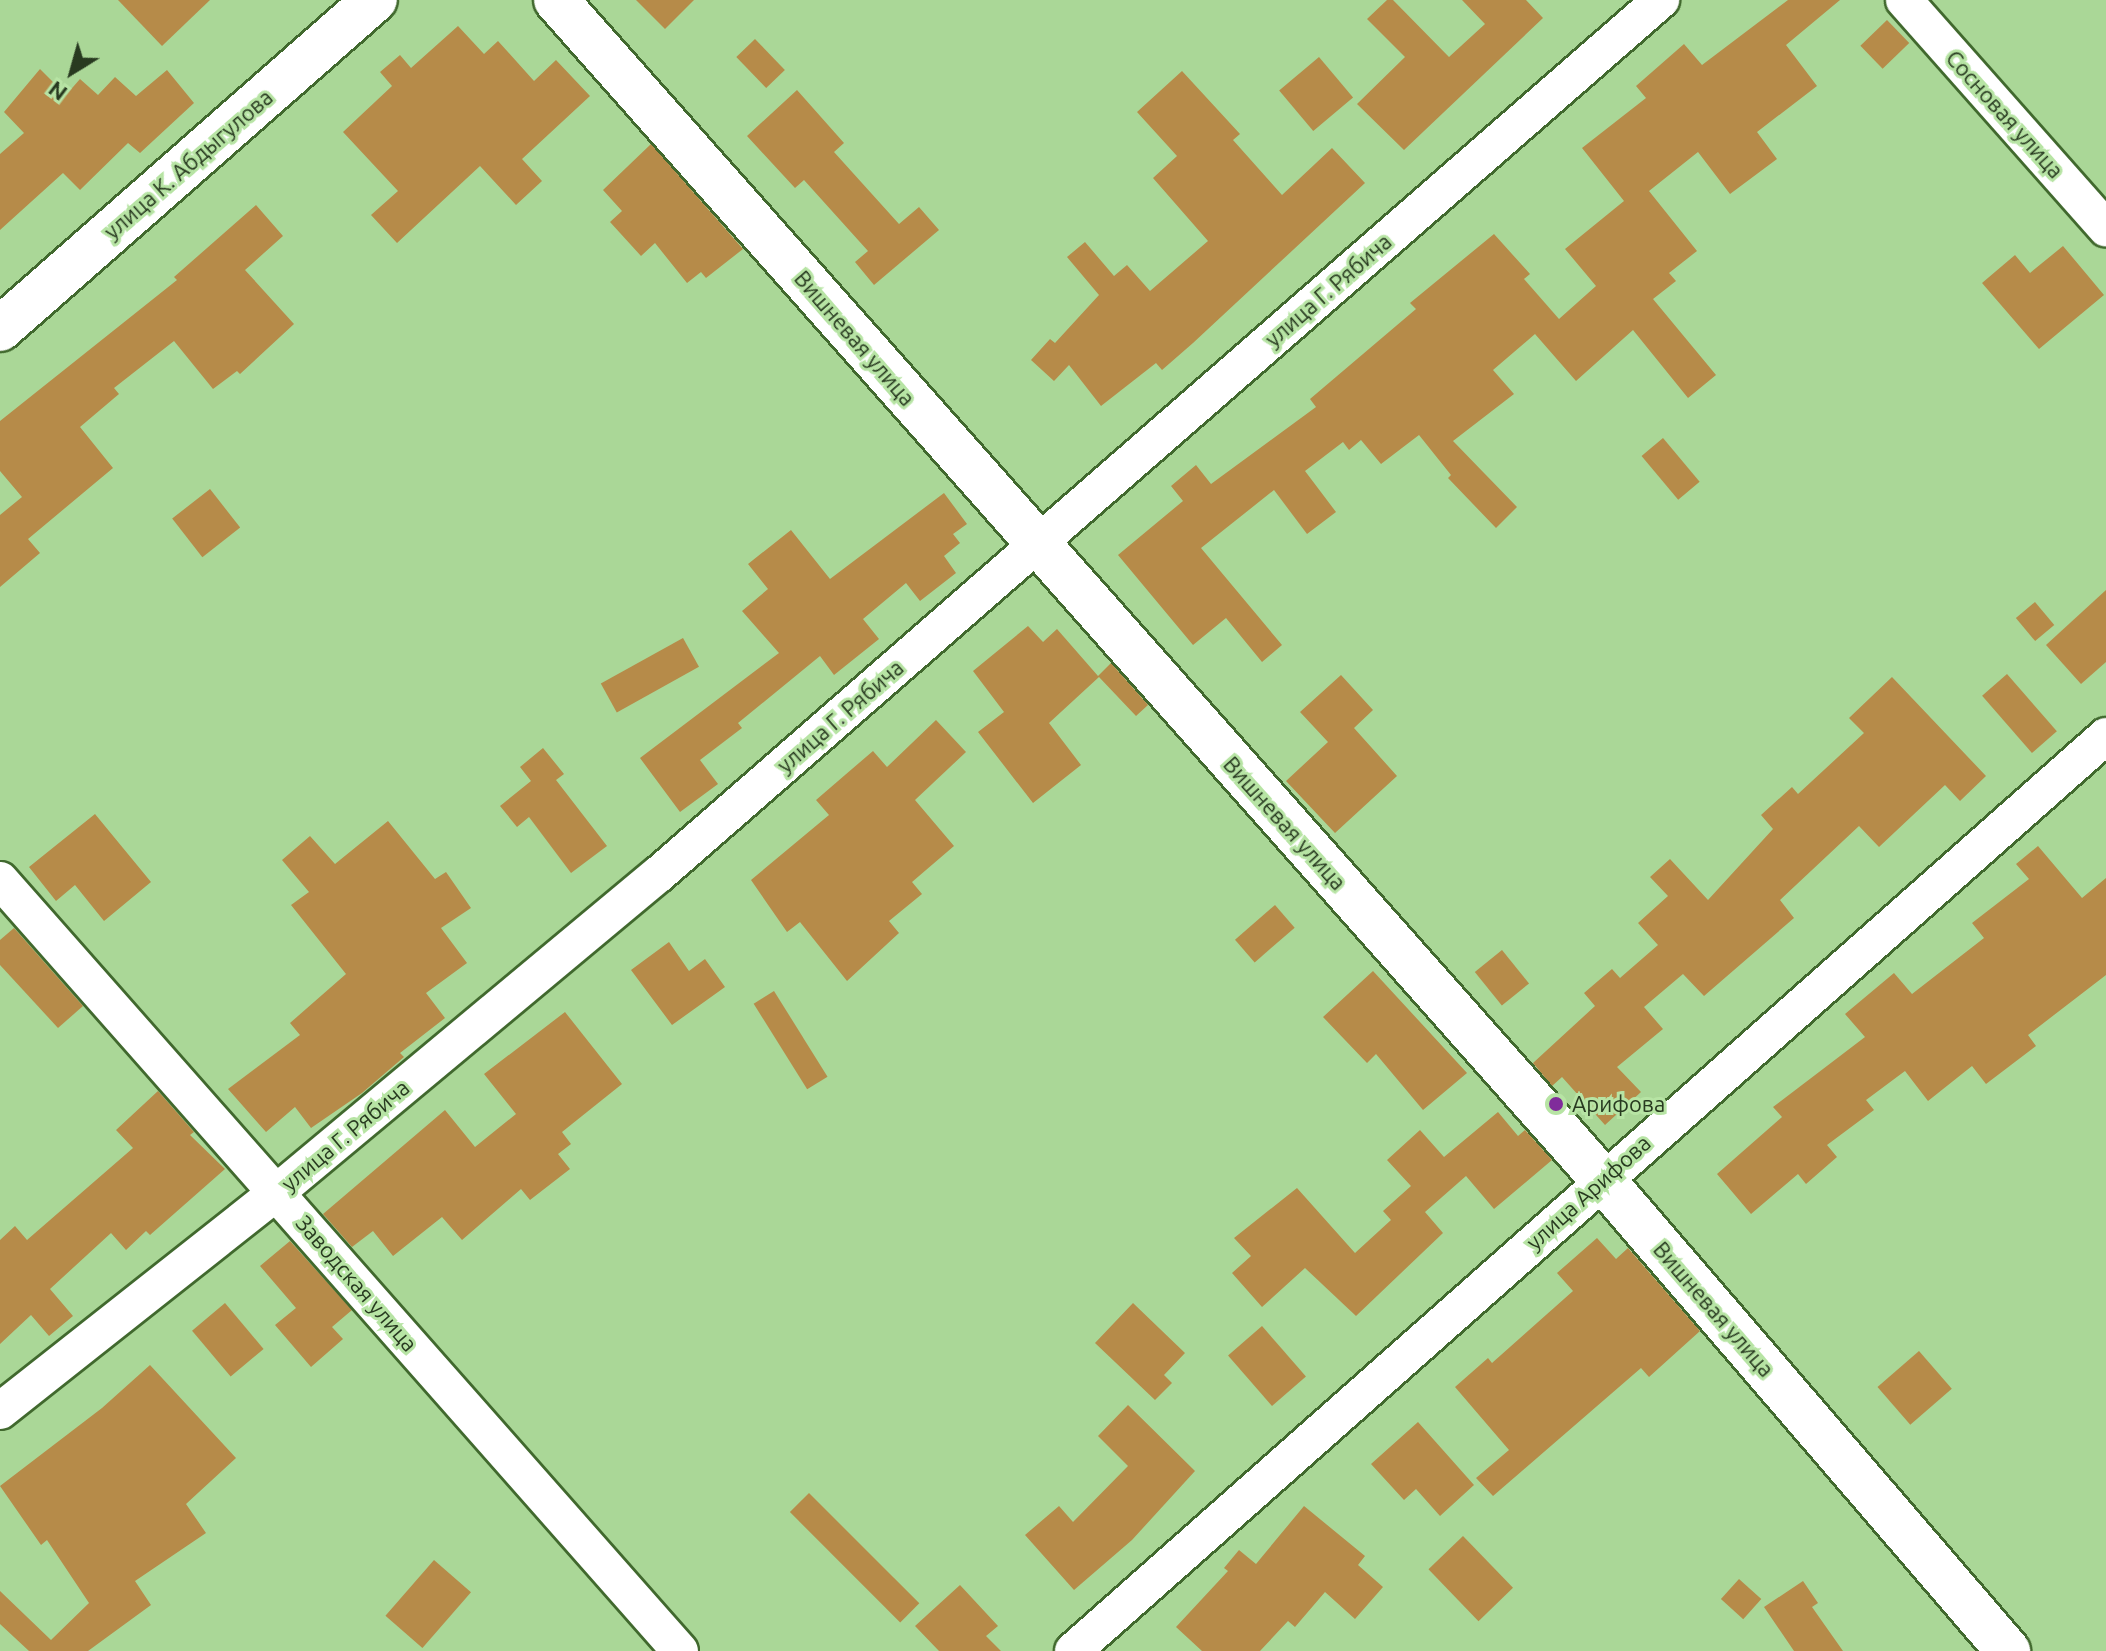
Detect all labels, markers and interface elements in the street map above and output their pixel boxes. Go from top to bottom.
north arrow [32,32,112,112]
street label: Сосновая улица [1941,45,2069,183]
text: N [43,77,71,106]
street label: улица К. Абдыгулова [98,84,278,244]
street label: улица Г. Рябича [1259,228,1397,352]
street label: Вишневая улица [789,265,921,411]
street label: улица Г. Рябича [771,654,909,778]
street label: Вишневая улица [1218,751,1352,895]
street label: улица Г. Рябича [276,1074,414,1196]
place label: Арифова [1572,1091,1665,1117]
marker: Арифова [1547,1095,1565,1113]
street label: улица Арифова [1520,1129,1656,1255]
street label: Заводская улица [291,1210,423,1356]
street label: Вишневая улица [1648,1236,1780,1382]

